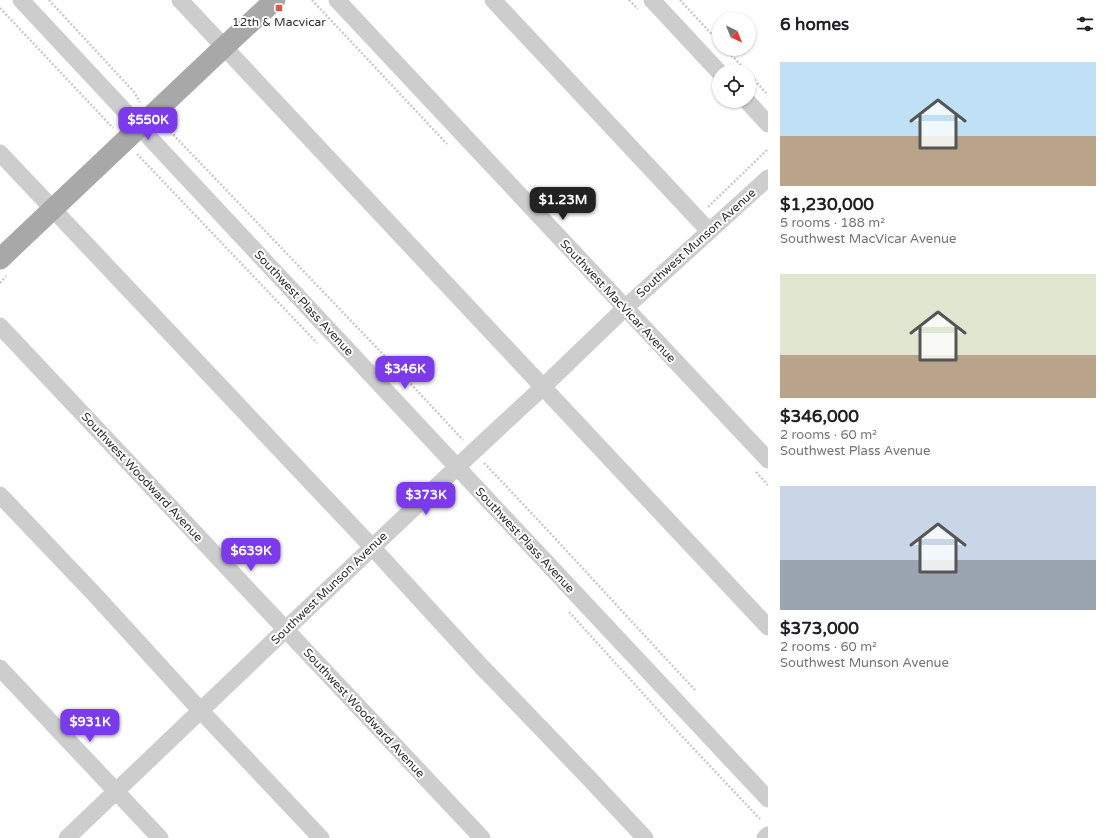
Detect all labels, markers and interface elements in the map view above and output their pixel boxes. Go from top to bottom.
marker: 12th & Macvicar [274,3,284,13]
north arrow [712,12,756,56]
map controls [712,12,756,108]
icon: filters [1074,13,1096,35]
text: 6 homes [780,14,849,35]
place label: 12th & Macvicar [232,15,326,29]
button: locate [712,64,756,108]
icon: home [902,88,974,160]
pin: $550K [120,107,176,141]
text: $550K [127,112,169,128]
street label: Southwest Munson Avenue [633,186,759,300]
pin: $1.23M [530,187,596,221]
text: $1.23M [539,192,587,208]
text: $1,230,000 [780,194,874,215]
text: 5 rooms · 188 m² [780,215,885,231]
text: Southwest MacVicar Avenue [780,231,956,247]
street label: Southwest MacVicar Avenue [557,237,679,365]
street label: Southwest Plass Avenue [252,247,357,359]
icon: home [902,300,974,372]
pin: $346K [377,356,433,390]
text: $346K [384,361,426,377]
text: $346,000 [780,406,859,427]
street label: Southwest Woodward Avenue [78,410,206,545]
text: 2 rooms · 60 m² [780,427,877,443]
text: Southwest Plass Avenue [780,443,930,459]
pin: $373K [398,482,454,516]
street label: Southwest Plass Avenue [473,484,578,596]
text: $373K [405,487,447,503]
icon: home [902,512,974,584]
street label: Southwest Munson Avenue [268,529,390,647]
pin: $639K [223,538,279,572]
text: $639K [230,543,272,559]
text: $373,000 [780,618,859,639]
text: 2 rooms · 60 m² [780,639,877,655]
street label: Southwest Woodward Avenue [300,646,428,781]
text: Southwest Munson Avenue [780,655,949,671]
pin: $931K [62,709,118,743]
text: $931K [69,714,111,730]

